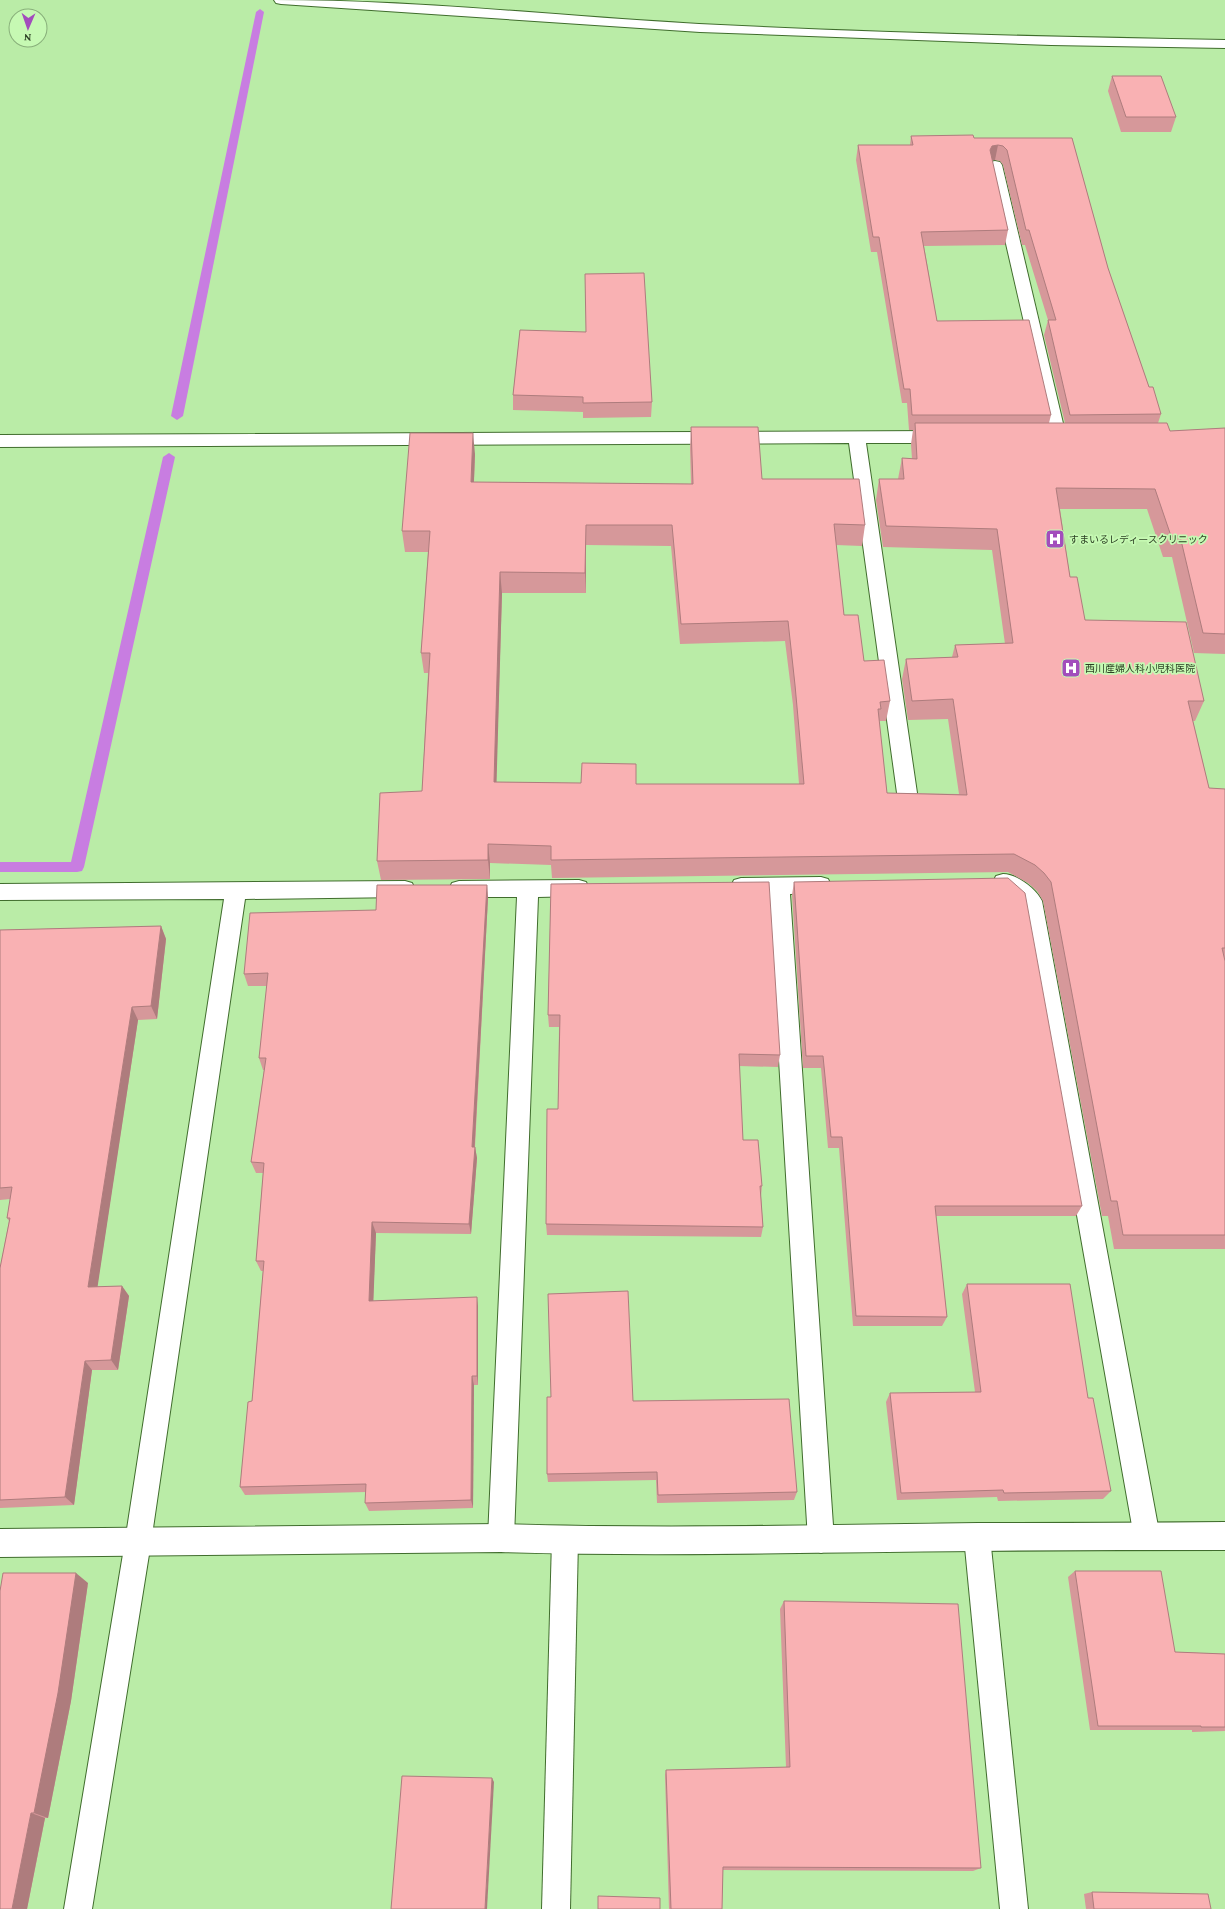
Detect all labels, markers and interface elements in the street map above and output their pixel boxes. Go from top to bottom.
north arrow [8,8,48,48]
text: N [23,32,32,44]
hospital icon: すまいるレディースクリニック [1044,528,1066,550]
place label: すまいるレディースクリニック [1069,534,1208,545]
hospital icon: 西川産婦人科小児科医院 [1060,657,1082,679]
place label: 西川産婦人科小児科医院 [1085,663,1195,674]

